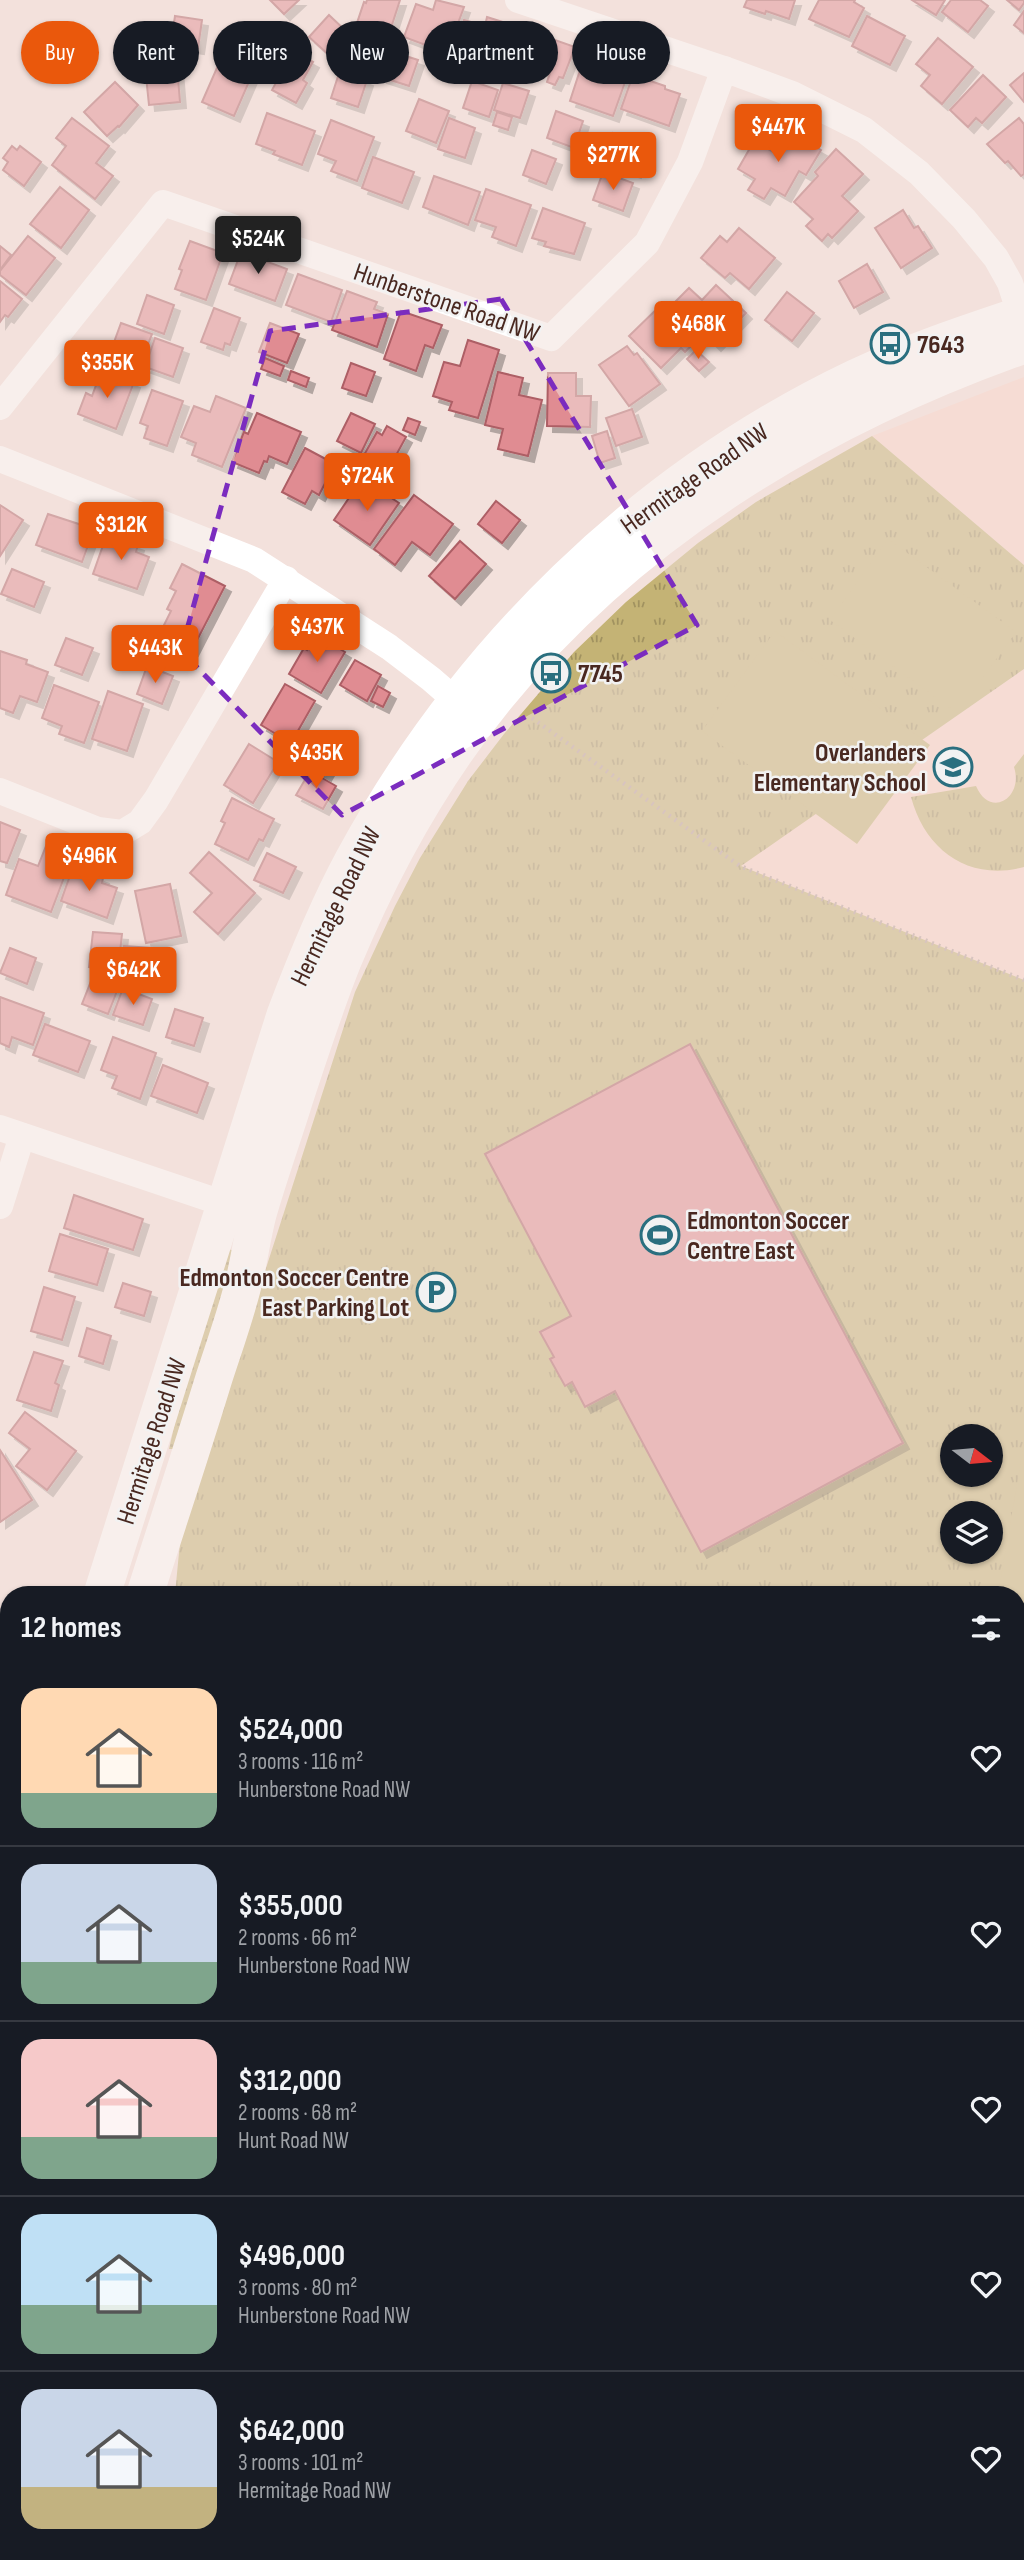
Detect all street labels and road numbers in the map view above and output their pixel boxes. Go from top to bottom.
street label: Hunberstone Road NW [349,257,544,350]
street label: Hermitage Road NW [615,417,775,542]
street label: Hermitage Road NW [285,822,388,991]
street label: Hermitage Road NW [111,1354,194,1528]

